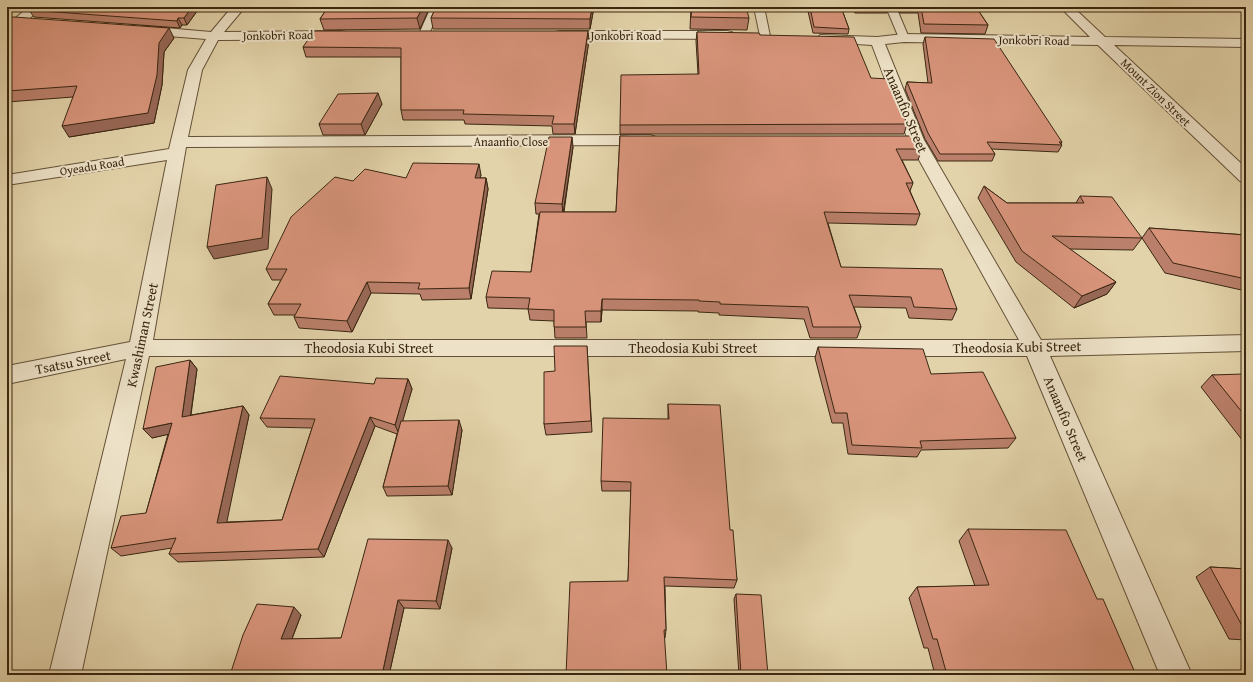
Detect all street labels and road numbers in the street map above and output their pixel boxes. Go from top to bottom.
street label: Jonkobri Road [240,26,314,44]
street label: Jonkobri Road [589,27,662,44]
street label: Jonkobri Road [996,31,1070,49]
street label: Mount Zion Street [1117,54,1195,130]
street label: Anaanfio Street [879,64,933,156]
street label: Anaanfio Close [474,133,549,150]
street label: Oyeadu Road [59,152,126,179]
street label: Kwashiman Street [121,281,163,389]
street label: Theodosia Kubi Street [952,336,1082,358]
street label: Theodosia Kubi Street [305,338,433,358]
street label: Theodosia Kubi Street [629,338,757,358]
street label: Tsatsu Street [33,345,113,379]
street label: Anaanfio Street [1039,373,1093,465]

